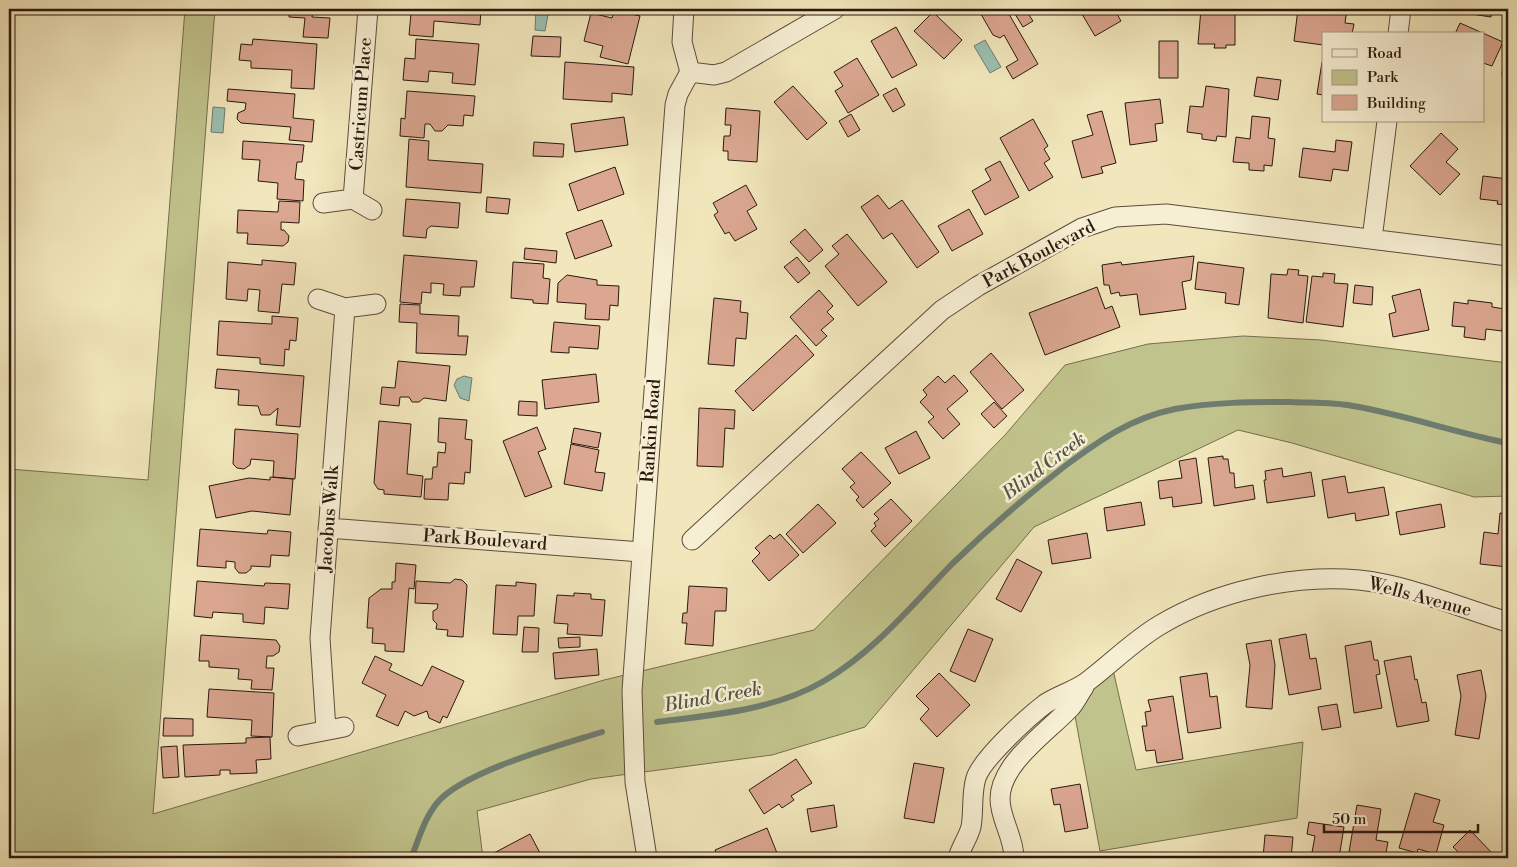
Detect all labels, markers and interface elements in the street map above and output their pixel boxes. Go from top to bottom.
legend [1322,32,1484,122]
street label: Castricum Place [345,37,377,171]
text: Road [1367,44,1402,63]
text: Park [1367,68,1399,87]
text: Building [1366,94,1426,113]
street label: Park Boulevard [979,214,1100,293]
street label: Rankin Road [636,377,666,484]
water label: Blind Creek [997,427,1091,506]
street label: Jacobus Walk [314,463,344,574]
street label: Park Boulevard [422,524,549,556]
street label: Wells Avenue [1365,572,1474,622]
water label: Blind Creek [661,677,764,718]
scale bar [1324,802,1478,834]
text: 50 m [1332,810,1366,829]

